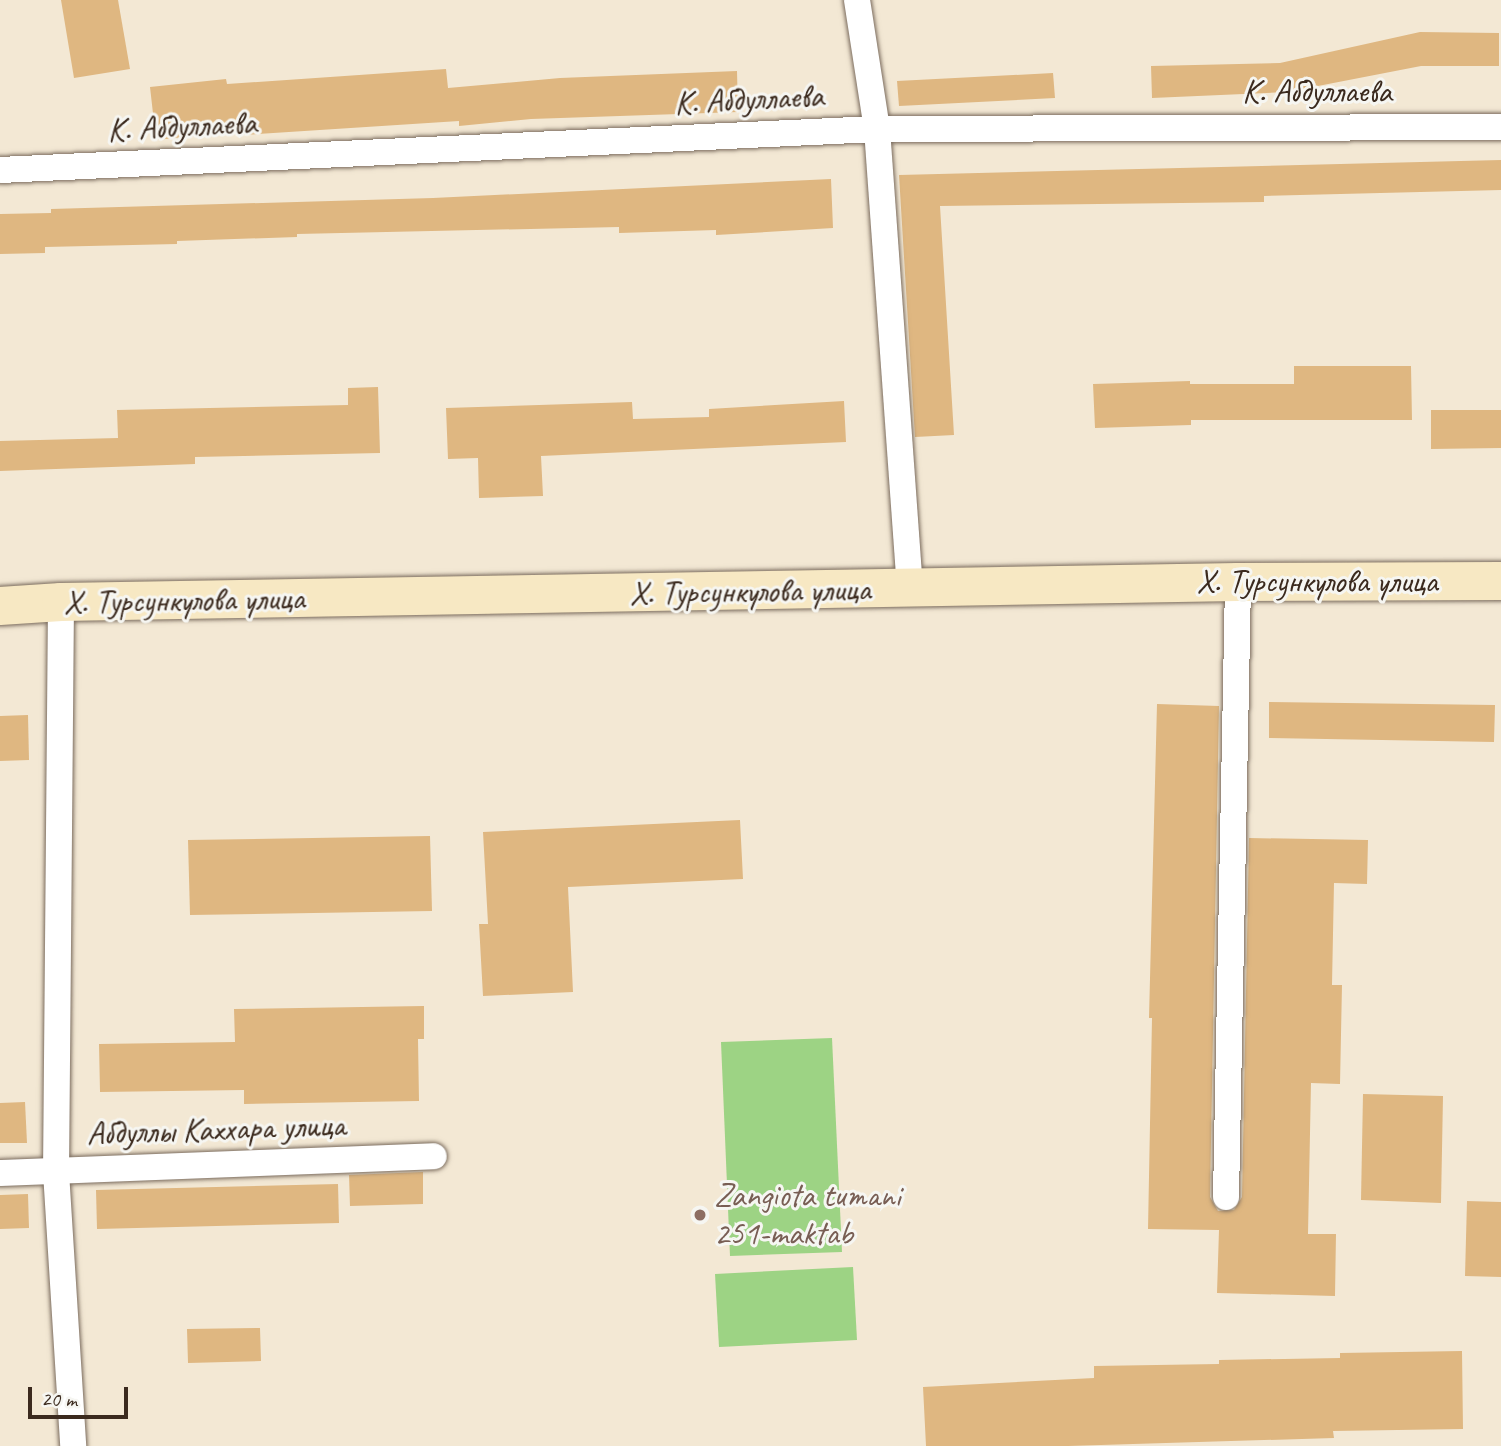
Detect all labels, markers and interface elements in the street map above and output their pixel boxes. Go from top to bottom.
street label: К. Абдуллаева [1242,72,1392,112]
street label: К. Абдуллаева [673,76,825,124]
street label: К. Абдуллаева [106,103,258,151]
street label: Х. Турсункулова улица [1195,562,1439,602]
street label: Х. Турсункулова улица [628,570,872,614]
street label: Х. Турсункулова улица [62,579,306,623]
street label: Абдуллы Каххара улица [86,1106,346,1154]
place label: Zangiota tumani 251-maktab [714,1176,900,1254]
marker: Zangiota tumani 251-maktab [692,1207,708,1223]
scale bar [32,1372,131,1416]
text: 20 m [41,1386,77,1412]

